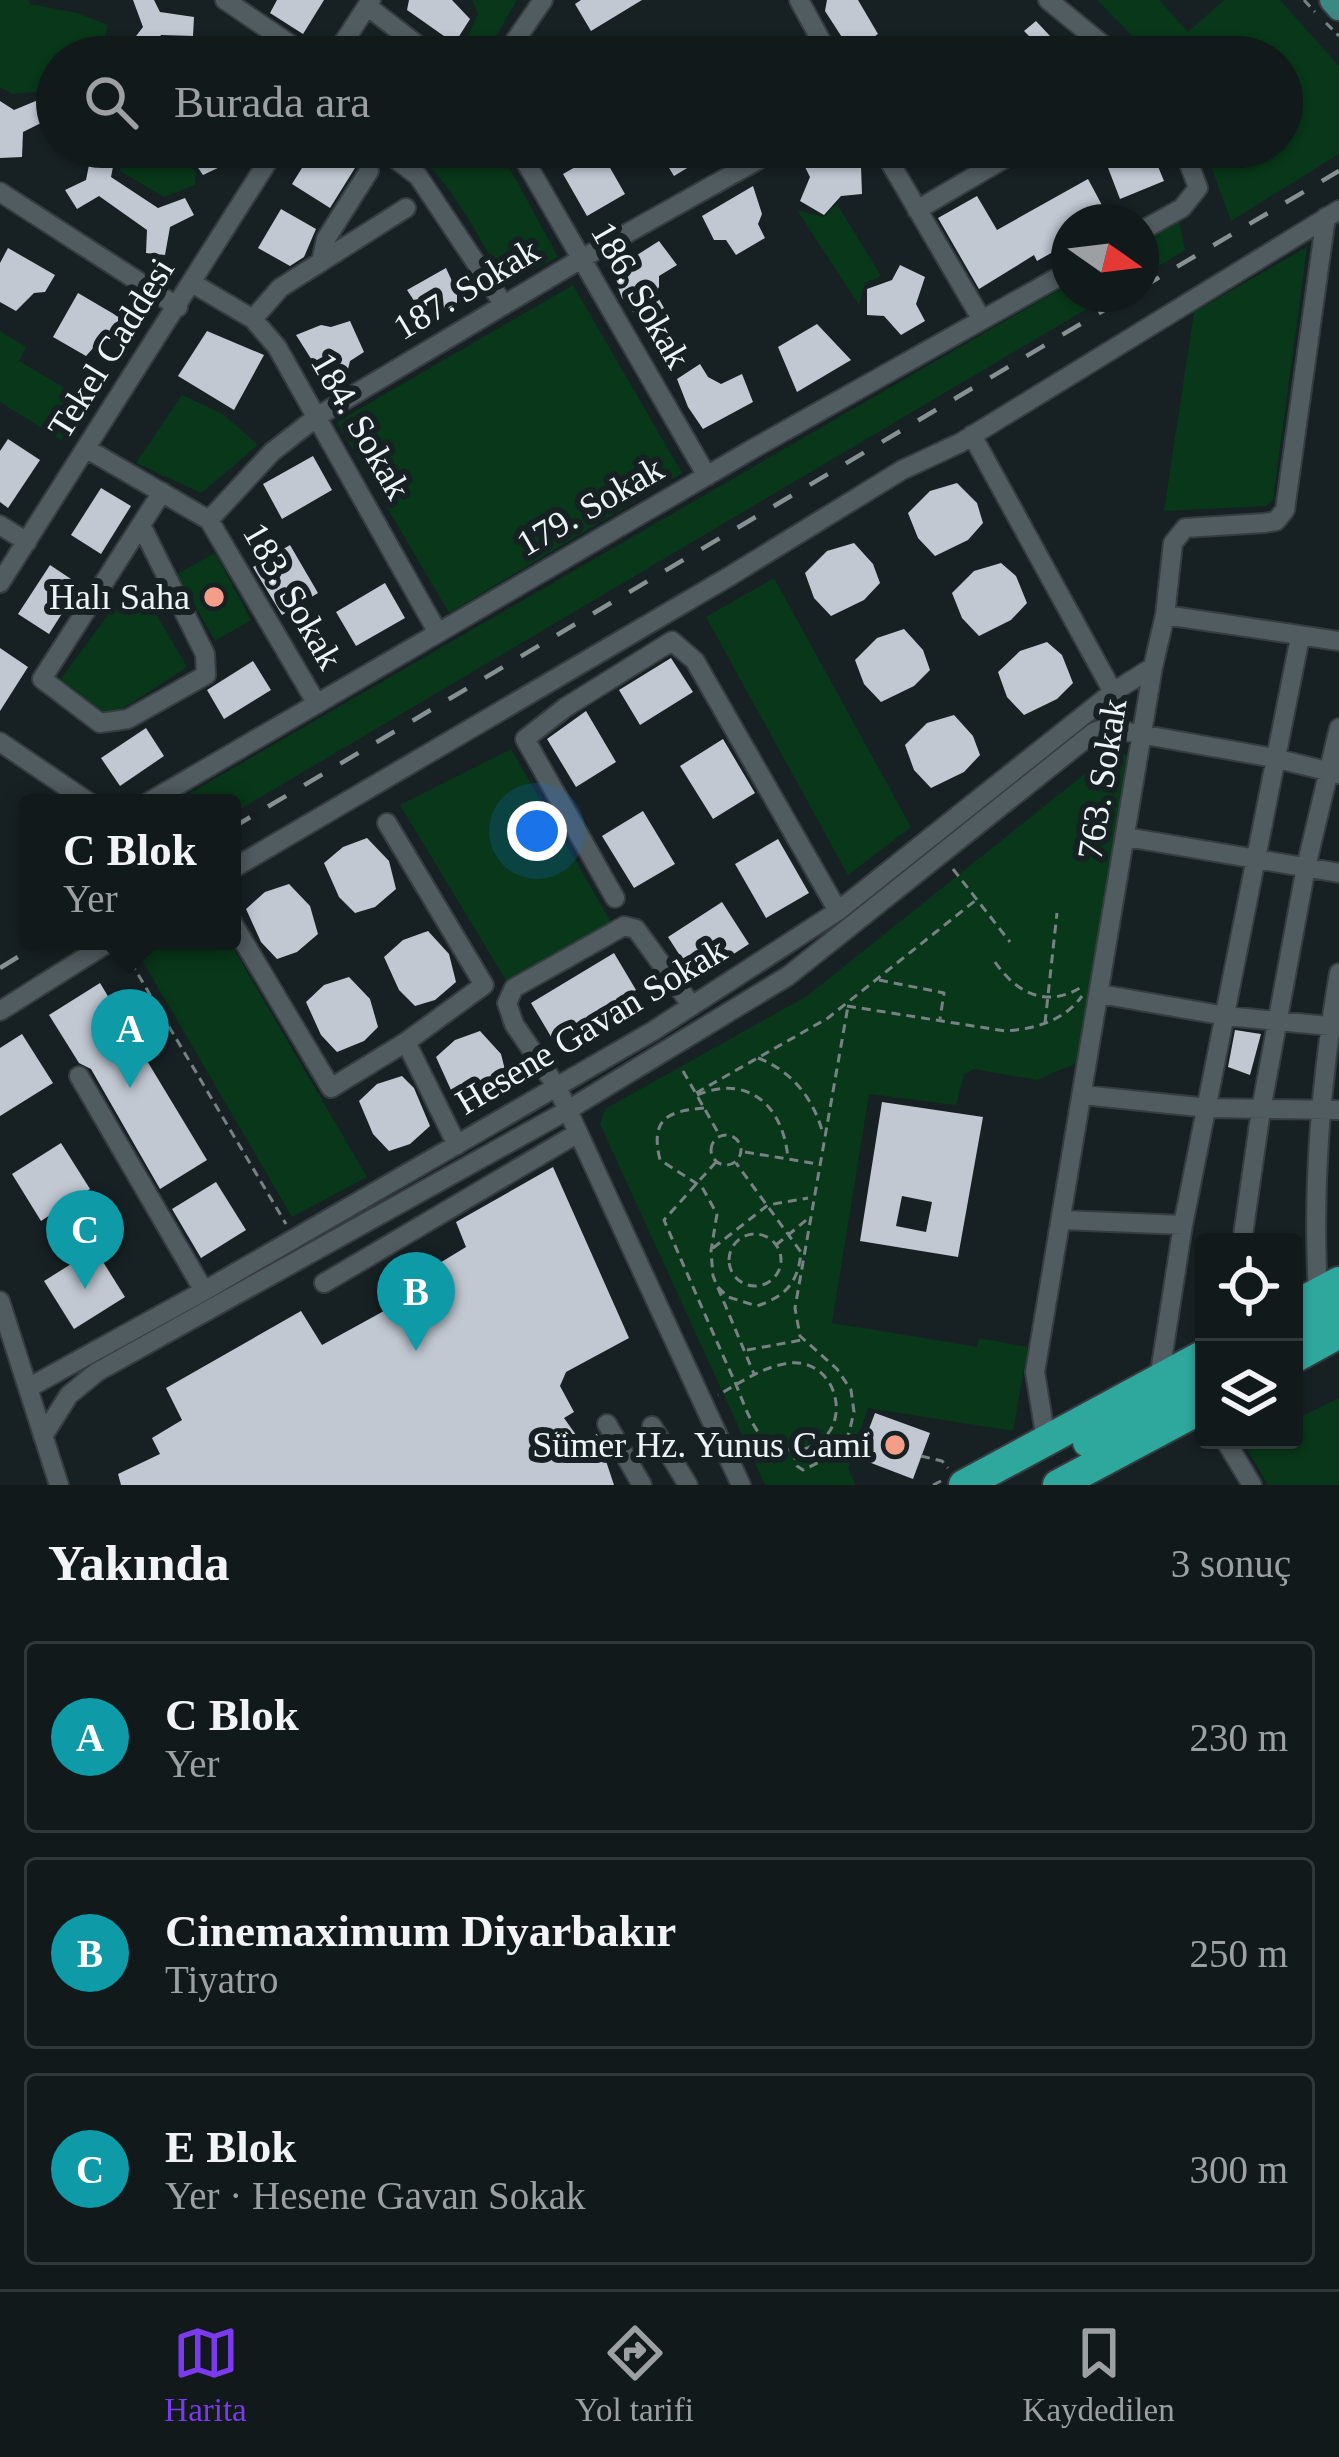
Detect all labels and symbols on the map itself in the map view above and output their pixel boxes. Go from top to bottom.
north arrow [1051,204,1159,312]
street label: 186. Sokak [583,215,699,375]
street label: 187. Sokak [386,230,546,348]
street label: Tekel Caddesi [40,251,182,445]
street label: 184. Sokak [303,346,419,506]
street label: 179. Sokak [510,448,670,564]
street label: 183. Sokak [235,516,351,676]
place label: Halı Saha [49,577,190,617]
marker: Halı Saha [201,584,227,610]
street label: 763. Sokak [1070,696,1134,862]
your location [507,801,567,861]
street label: Hesene Gavan Sokak [449,930,733,1122]
pin: A [91,989,169,1088]
pin: C [46,1190,124,1289]
pin: B [377,1252,455,1351]
place label: Sümer Hz. Yunus Cami [532,1425,871,1465]
marker: Sümer Hz. Yunus Cami [882,1432,908,1458]

